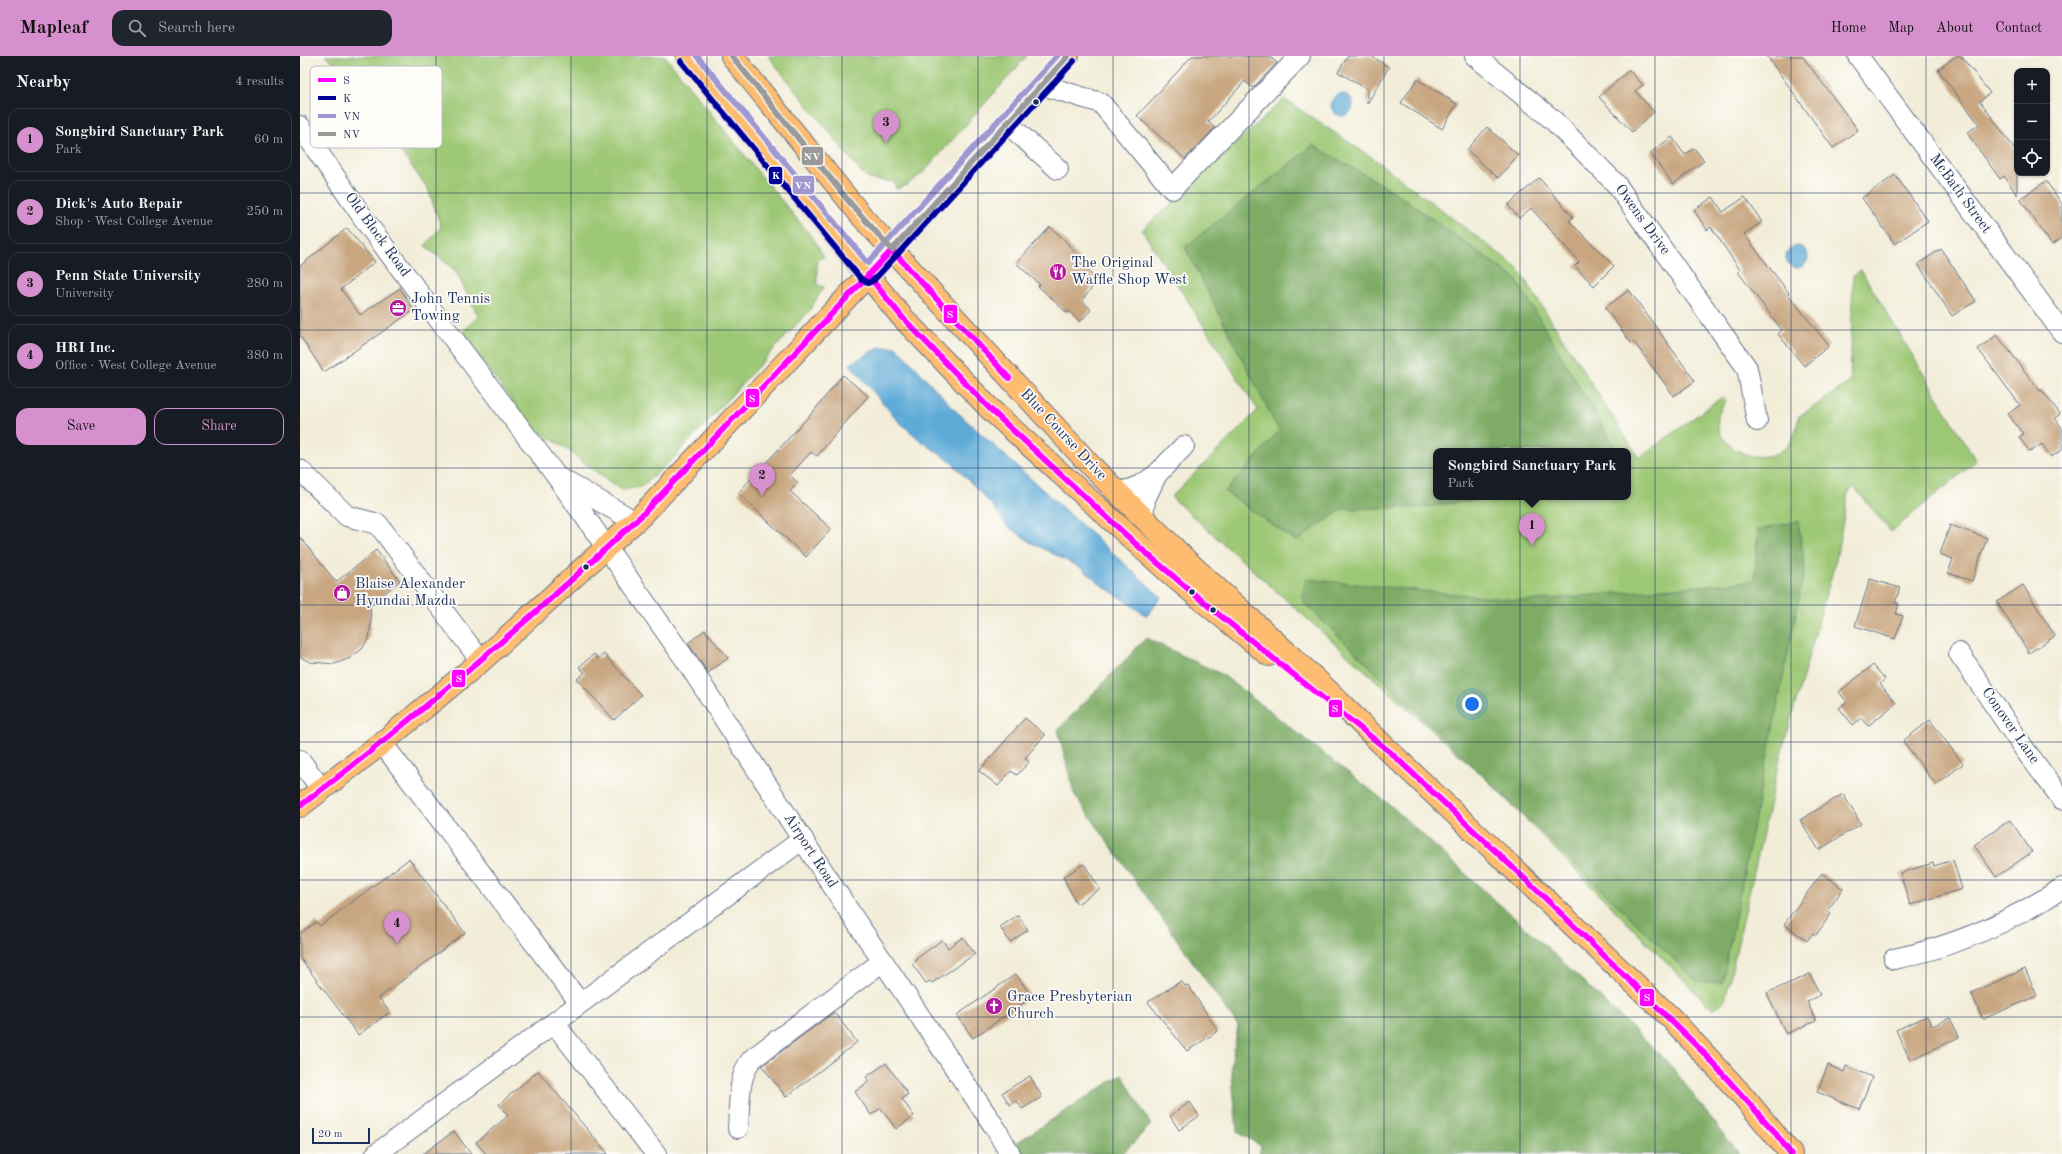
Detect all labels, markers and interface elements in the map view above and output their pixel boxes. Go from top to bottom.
search box [112,10,392,46]
icon: search [126,17,148,39]
text: Mapleaf [20,19,88,38]
text: Search here [158,21,235,36]
text: Home [1831,21,1866,35]
text: Map [1888,21,1914,35]
text: About [1936,21,1973,35]
text: Contact [1995,21,2042,35]
legend [310,66,442,148]
map controls [2014,68,2050,176]
button: + [2014,68,2050,104]
text: Nearby [16,74,71,91]
text: 4 results [235,75,284,88]
text: S [343,76,350,87]
text: K [343,94,351,105]
unlabelled marker [1031,97,1041,107]
button: − [2014,104,2050,140]
pin: 3 [873,110,899,143]
text: VN [343,112,360,123]
text: Songbird Sanctuary Park [55,125,224,140]
text: NV [343,130,360,141]
text: 1 [26,133,34,146]
text: 60 m [254,133,283,146]
button: locate [2014,140,2050,176]
text: Park [55,143,82,156]
line badge: NV [801,146,824,166]
street label: McBath Street [1926,151,1994,237]
text: NV [804,152,821,163]
line badge: K [768,166,783,185]
text: K [772,171,781,182]
line badge: VN [792,175,815,195]
text: VN [795,181,812,192]
street label: Owens Drive [1611,182,1673,258]
street label: Old Block Road [341,190,413,280]
text: Dick's Auto Repair [55,197,182,212]
text: 2 [26,205,34,218]
text: 250 m [246,205,283,218]
text: Shop · West College Avenue [55,215,213,228]
place label: The Original Waffle Shop West [1071,256,1187,288]
restaurant icon: The Original Waffle Shop West [1048,262,1068,282]
text: Penn State University [55,269,201,284]
text: 3 [26,277,34,290]
text: 280 m [246,277,283,290]
text: University [55,287,114,300]
place label: John Tennis Towing [411,292,490,324]
office icon: John Tennis Towing [388,298,408,318]
line badge: S [943,304,958,324]
text: S [947,310,954,321]
text: HRI Inc. [55,341,115,356]
text: 4 [26,349,34,362]
text: 380 m [246,349,283,362]
text: Office · West College Avenue [55,359,216,372]
street label: Blue Course Drive [1017,386,1109,484]
line badge: S [745,388,760,408]
text: S [749,394,756,405]
button: Save [16,408,146,445]
button: Share [154,408,284,445]
popup [1433,448,1631,500]
text: Songbird Sanctuary Park [1447,459,1617,474]
pin: 2 [749,463,775,496]
text: Park [1447,477,1474,490]
pin: 1 [1519,513,1545,546]
unlabelled marker [581,562,591,572]
place label: Blaise Alexander Hyundai Mazda [355,577,465,609]
shop icon: Blaise Alexander Hyundai Mazda [332,583,352,603]
unlabelled marker [1187,587,1197,597]
unlabelled marker [1208,605,1218,615]
line badge: S [451,669,466,688]
text: S [456,674,463,685]
street label: Conover Lane [1978,685,2042,767]
your location [1462,694,1482,714]
line badge: S [1328,699,1343,718]
text: S [1332,704,1339,715]
street label: Airport Road [780,811,840,891]
pin: 4 [384,911,410,944]
line badge: S [1639,988,1655,1007]
place label: Grace Presbyterian Church [1007,990,1132,1022]
text: S [1644,993,1651,1004]
church icon: Grace Presbyterian Church [984,996,1004,1016]
scale bar [312,1126,370,1145]
text: 20 m [318,1129,343,1140]

